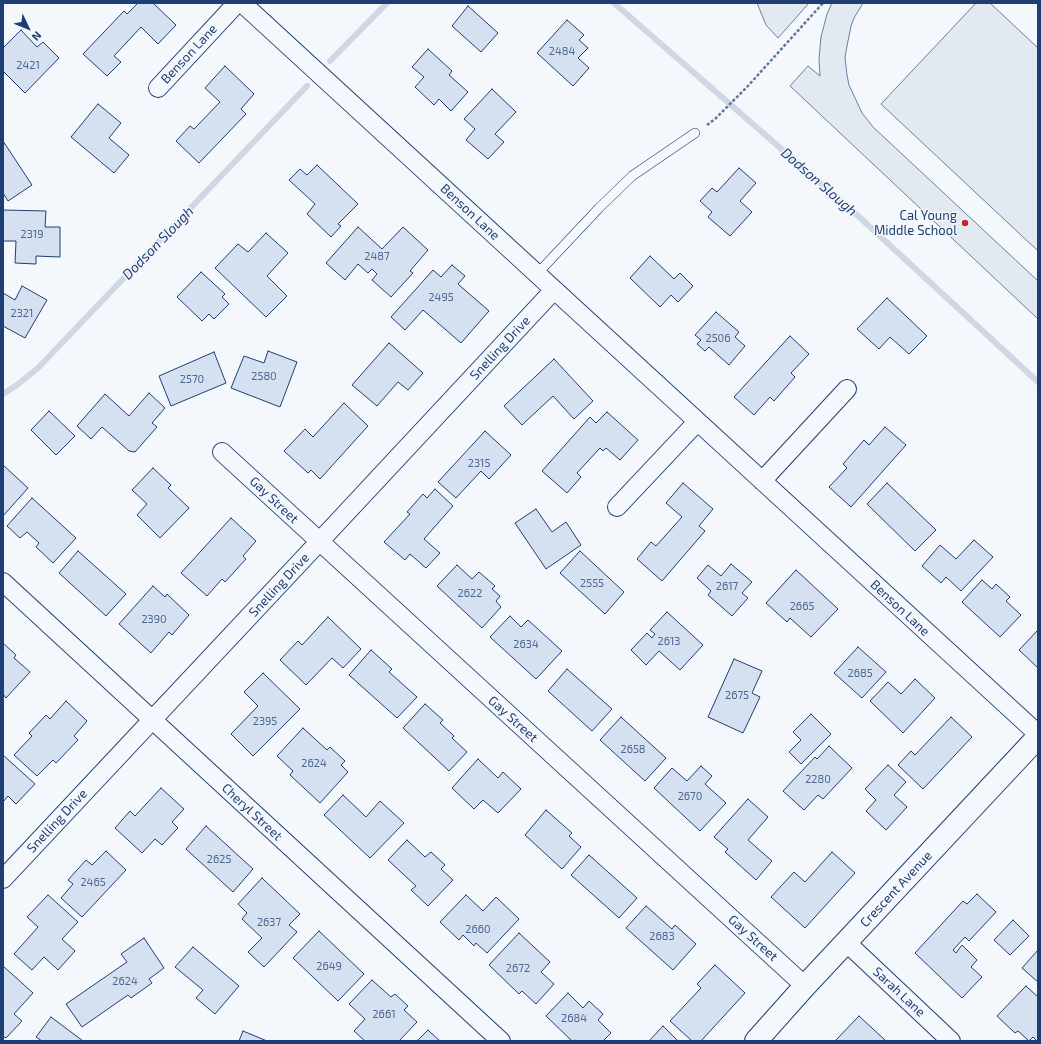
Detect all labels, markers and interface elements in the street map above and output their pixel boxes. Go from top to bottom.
north arrow [8,8,48,48]
street label: Benson Lane [158,21,220,87]
text: N [30,29,45,44]
house number: 2484 [549,44,575,58]
house number: 2421 [16,58,40,72]
water label: Dodson Slough [778,144,860,220]
street label: Benson Lane [437,181,503,243]
water label: Dodson Slough [119,203,197,283]
place label: Cal Young Middle School [874,208,957,239]
marker: Cal Young Middle School [960,218,970,228]
house number: 2319 [21,227,43,241]
house number: 2487 [364,249,390,263]
house number: 2495 [428,290,454,304]
house number: 2321 [11,306,33,320]
street label: Snelling Drive [467,313,533,383]
house number: 2506 [705,331,731,345]
house number: 2580 [251,369,277,383]
house number: 2570 [180,372,204,386]
house number: 2315 [468,456,490,470]
street label: Gay Street [246,473,302,527]
street label: Snelling Drive [246,550,312,620]
house number: 2555 [580,576,604,590]
street label: Benson Lane [867,577,933,639]
house number: 2617 [716,579,738,593]
house number: 2622 [458,586,482,600]
house number: 2665 [790,599,814,613]
house number: 2390 [141,612,167,626]
house number: 2613 [658,634,680,648]
house number: 2634 [513,637,539,651]
house number: 2685 [847,666,873,680]
house number: 2675 [725,688,749,702]
street label: Gay Street [485,693,541,745]
house number: 2395 [253,714,277,728]
house number: 2658 [620,742,646,756]
house number: 2624 [301,756,327,770]
house number: 2280 [805,772,831,786]
street label: Cheryl Street [219,780,285,844]
street label: Snelling Drive [24,786,90,856]
house number: 2670 [678,789,702,803]
street label: Crescent Avenue [857,848,935,930]
house number: 2625 [207,852,231,866]
house number: 2465 [80,875,106,889]
street label: Gay Street [725,912,781,964]
house number: 2637 [257,915,281,929]
house number: 2660 [465,922,491,936]
house number: 2683 [649,929,675,943]
house number: 2649 [316,959,342,973]
house number: 2672 [506,961,530,975]
street label: Sarah Lane [870,964,928,1020]
house number: 2624 [112,974,138,988]
house number: 2661 [372,1007,396,1021]
house number: 2684 [561,1011,587,1025]

